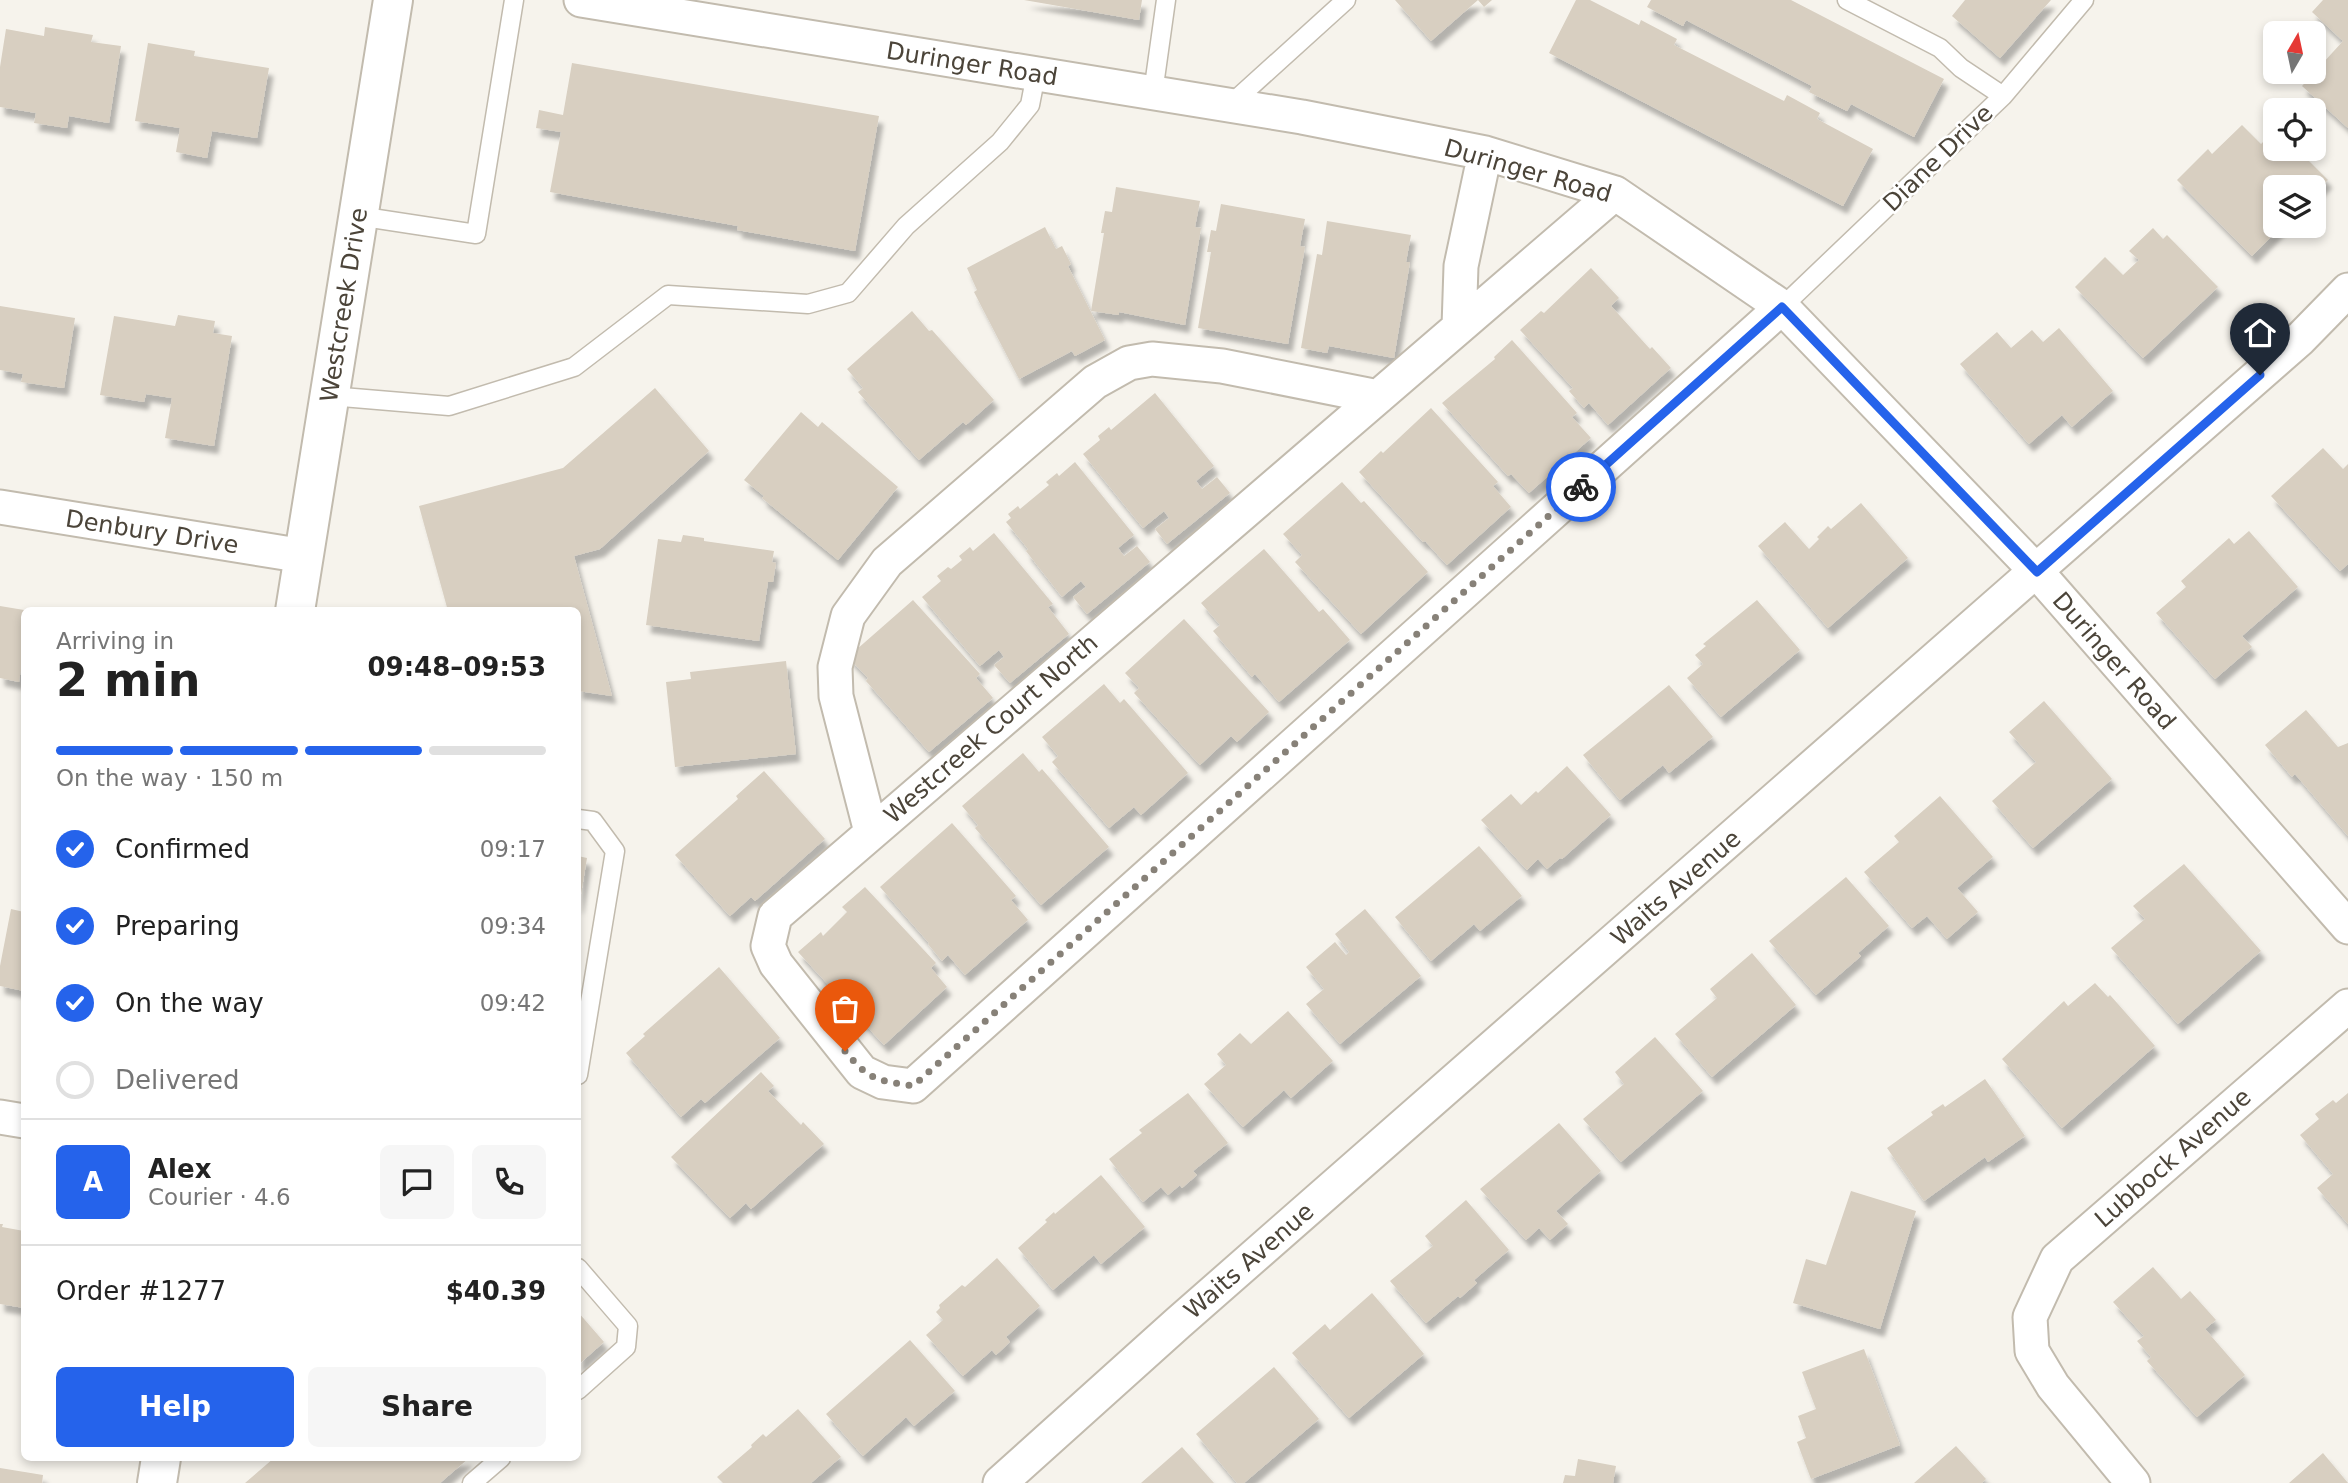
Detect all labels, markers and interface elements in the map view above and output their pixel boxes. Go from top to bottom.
north arrow [2263,21,2326,84]
map controls [2263,21,2326,238]
street label: Duringer Road [884,37,1060,91]
button: locate [2263,98,2326,161]
street label: Diane Drive [1877,99,1999,217]
street label: Duringer Road [1441,134,1615,208]
button: layers [2263,175,2326,238]
street label: Westcreek Drive [315,206,373,404]
pin [2230,303,2290,375]
icon: home [2241,314,2279,352]
courier [1546,452,1616,522]
icon: bike [1562,468,1600,506]
street label: Denbury Drive [64,505,240,559]
street label: Duringer Road [2047,586,2181,736]
text: Arriving in [56,628,174,654]
street label: Westcreek Court North [879,629,1103,829]
text: 09:48–09:53 [367,652,546,682]
text: 2 min [56,653,200,707]
text: On the way · 150 m [56,765,283,791]
street label: Waits Avenue [1606,824,1746,952]
icon: check [56,830,94,868]
text: Confirmed [115,834,250,864]
text: 09:17 [480,836,546,862]
icon: check [56,907,94,945]
text: Preparing [115,911,240,941]
text: 09:34 [480,913,546,939]
pin [815,979,875,1051]
icon: check [56,984,94,1022]
text: On the way [115,988,264,1018]
text: 09:42 [480,990,546,1016]
icon: bag [826,990,864,1028]
text: Delivered [115,1065,239,1095]
street label: Lubbock Avenue [2089,1083,2257,1233]
button: chat [380,1145,454,1219]
button: phone [472,1145,546,1219]
text: Alex [148,1154,211,1184]
text: A [83,1167,103,1197]
text: Courier · 4.6 [148,1184,291,1210]
street label: Waits Avenue [1179,1197,1319,1325]
text: Order #1277 [56,1276,226,1306]
text: $40.39 [446,1276,546,1306]
button: Help [56,1367,294,1447]
button: Share [308,1367,546,1447]

